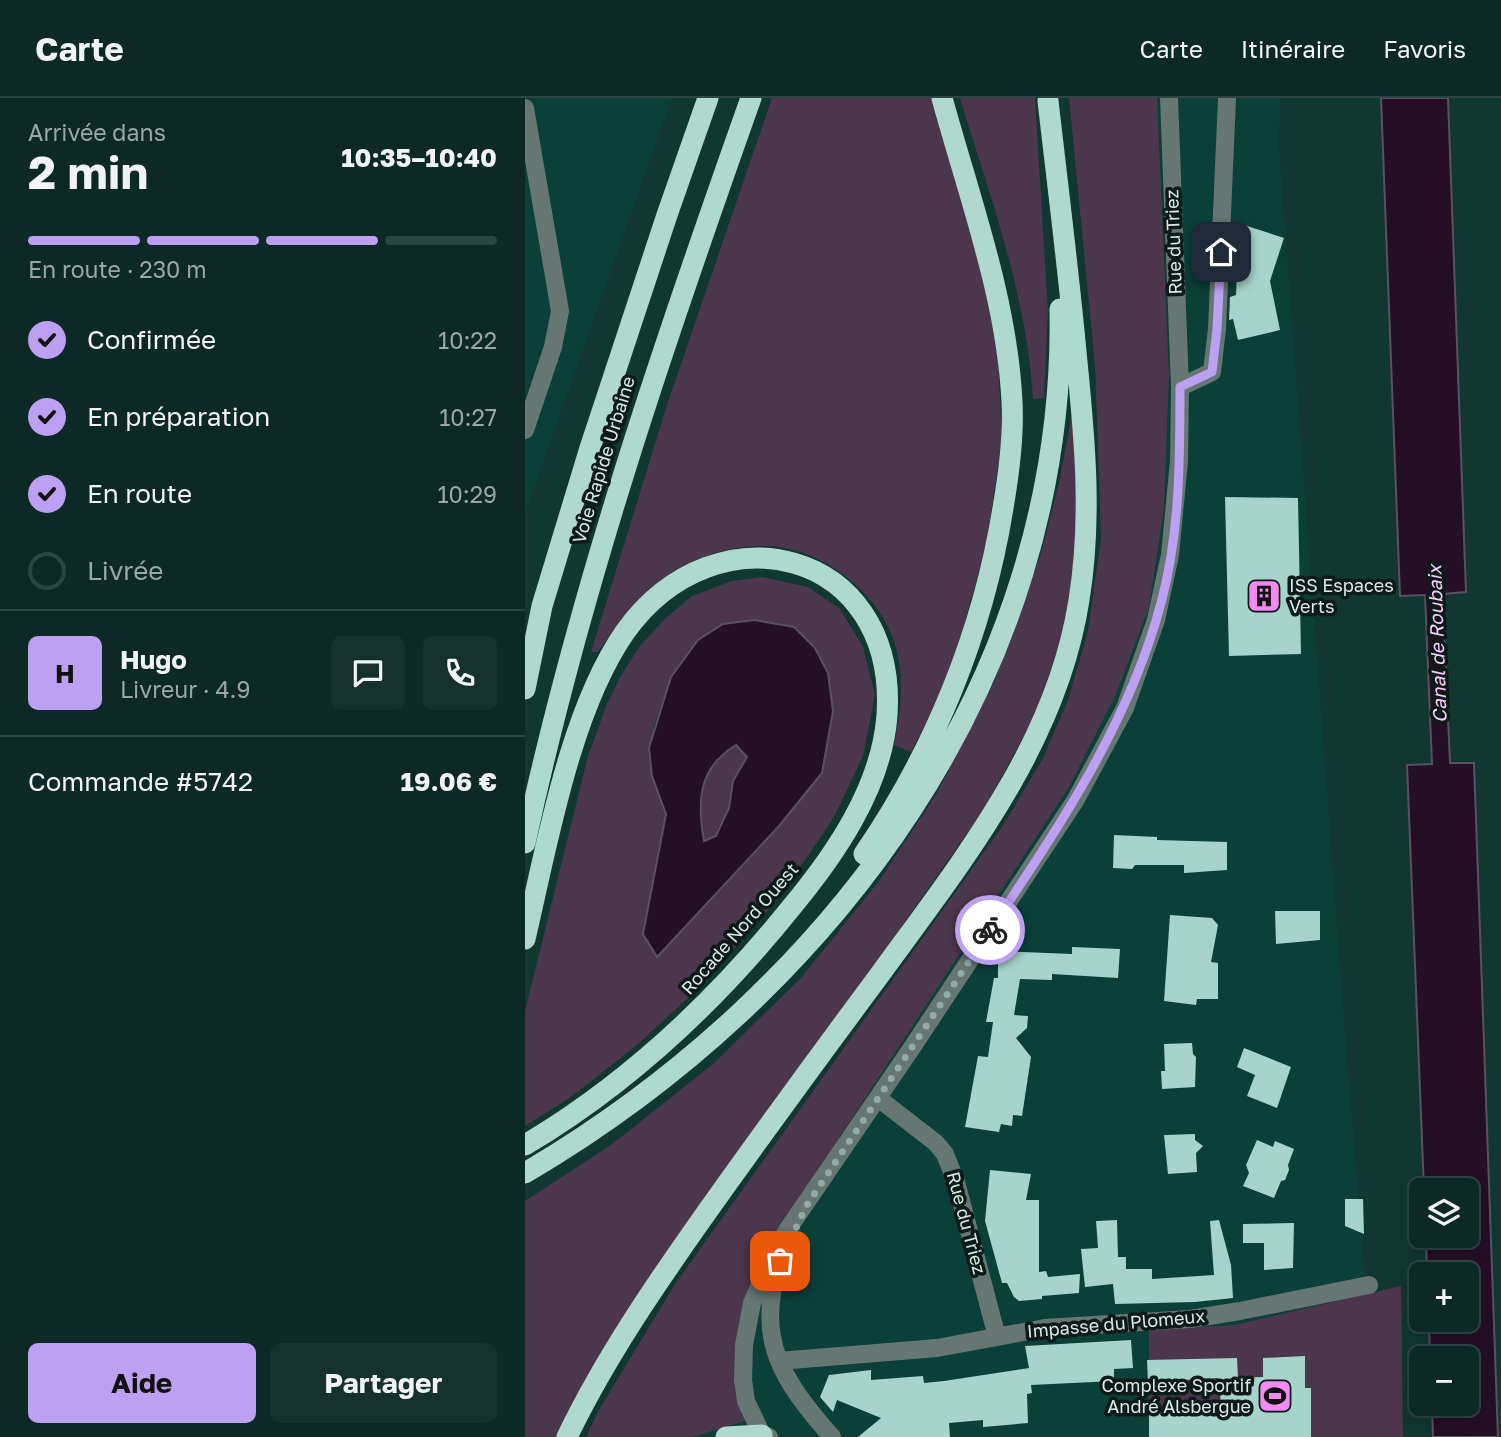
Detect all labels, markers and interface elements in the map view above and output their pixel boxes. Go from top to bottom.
text: Carte [35,29,124,68]
text: Carte [1140,34,1203,63]
text: Itinéraire [1241,34,1345,63]
text: Favoris [1383,34,1466,63]
text: Arrivée dans [28,118,166,146]
text: 10:35–10:40 [341,142,497,173]
text: 2 min [28,144,148,199]
street label: Rue du Triez [1160,189,1186,295]
pin [1191,222,1251,282]
icon: home [1202,233,1240,271]
text: En route · 230 m [28,255,206,283]
icon: check [28,321,66,359]
text: Confirmée [87,324,216,355]
text: 10:22 [438,326,497,354]
street label: Voie Rapide Urbaine [567,374,639,546]
icon: check [28,398,66,436]
text: En préparation [87,401,270,432]
text: 10:27 [439,403,497,431]
icon: check [28,475,66,513]
text: En route [87,478,192,509]
text: 10:29 [437,480,497,508]
text: Livrée [87,555,163,586]
water label: Canal de Roubaix [1422,562,1451,723]
place label: ISS Espaces Verts [1289,574,1394,617]
building icon: ISS Espaces Verts [1245,577,1283,615]
button: chat [331,636,405,710]
button: phone [423,636,497,710]
text: Hugo [120,644,187,675]
text: H [55,658,75,689]
text: Livreur · 4.9 [120,675,250,703]
text: Commande #5742 [28,766,253,797]
text: 19.06 € [401,766,497,797]
street label: Rocade Nord Ouest [676,858,802,999]
courier [955,895,1025,965]
icon: bike [971,911,1009,949]
street label: Rue du Triez [943,1169,991,1276]
map controls [1409,1178,1479,1416]
button: layers [1409,1178,1479,1248]
pin [750,1231,810,1291]
icon: bag [761,1242,799,1280]
button: + [1409,1262,1479,1332]
street label: Impasse du Plomeux [1026,1304,1206,1342]
button: Aide [28,1343,256,1423]
button: Partager [270,1343,497,1423]
button: − [1409,1346,1479,1416]
place label: Complexe Sportif André Alsbergue [1101,1374,1251,1417]
sports icon: Complexe Sportif André Alsbergue [1256,1377,1294,1415]

